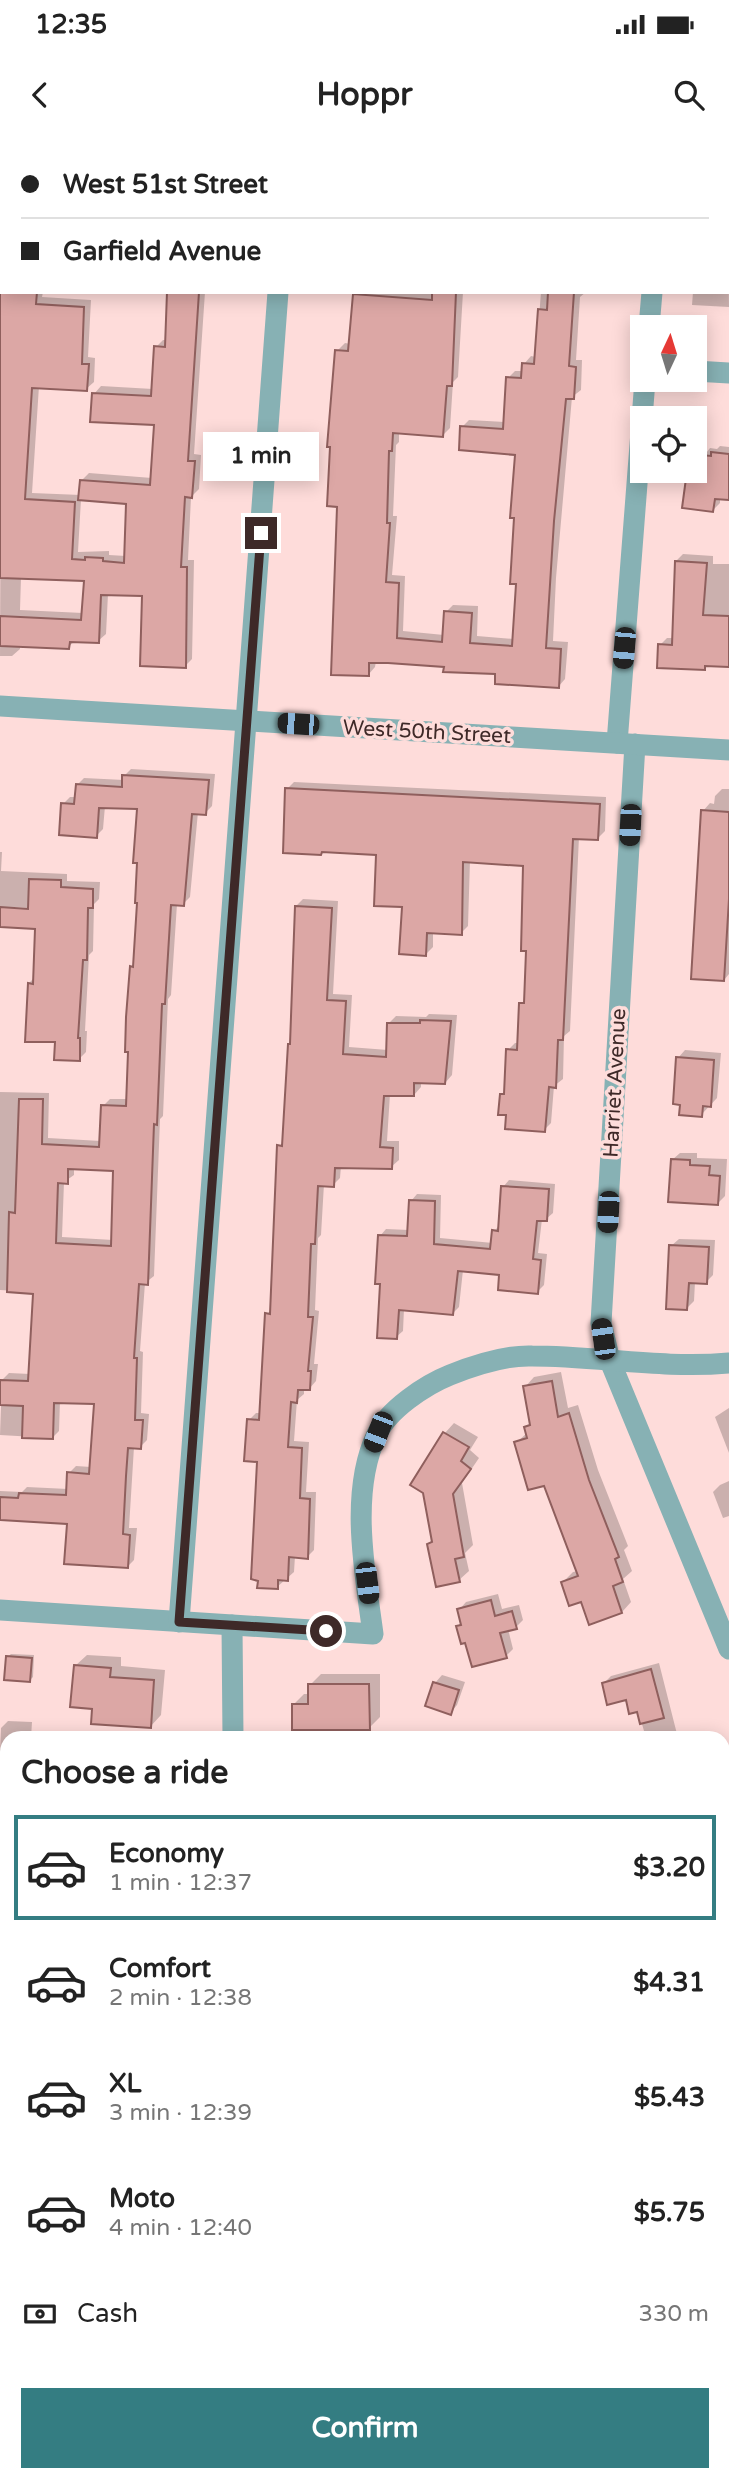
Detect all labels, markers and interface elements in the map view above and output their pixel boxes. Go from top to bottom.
text: 12:35 [35,9,107,40]
icon: back [21,76,59,114]
text: Hoppr [317,76,412,114]
icon: search [670,76,708,114]
text: West 51st Street [63,169,268,200]
text: Garfield Avenue [63,236,261,267]
north arrow [630,315,707,392]
map controls [630,315,707,483]
button: locate [630,406,707,483]
callout: 1 min [203,432,319,480]
text: 1 min [230,442,292,470]
route end [245,517,277,549]
car [612,626,637,670]
car [277,712,320,736]
street label: West 50th Street [342,715,512,749]
car [619,803,642,847]
street label: Harriet Avenue [599,1008,631,1158]
car [597,1190,620,1234]
car [590,1317,617,1361]
car [361,1409,396,1455]
car [355,1561,380,1605]
route start [310,1615,342,1647]
text: Choose a ride [21,1754,228,1792]
icon: car [25,1836,88,1899]
text: Economy [109,1838,224,1869]
text: $3.20 [633,1852,705,1883]
text: 1 min · 12:37 [109,1869,252,1897]
icon: car [25,1951,88,2014]
text: Comfort [109,1953,211,1984]
text: $4.31 [633,1967,705,1998]
text: 2 min · 12:38 [109,1984,252,2012]
icon: car [25,2066,88,2129]
text: XL [109,2068,141,2099]
text: $5.43 [634,2082,705,2113]
text: 3 min · 12:39 [109,2099,252,2127]
icon: car [25,2181,88,2244]
text: Moto [109,2183,175,2214]
text: $5.75 [634,2197,705,2228]
text: 4 min · 12:40 [109,2214,252,2242]
icon: cash [21,2295,59,2333]
text: Cash [77,2298,138,2329]
text: 330 m [639,2300,709,2328]
button: Confirm [21,2388,709,2468]

